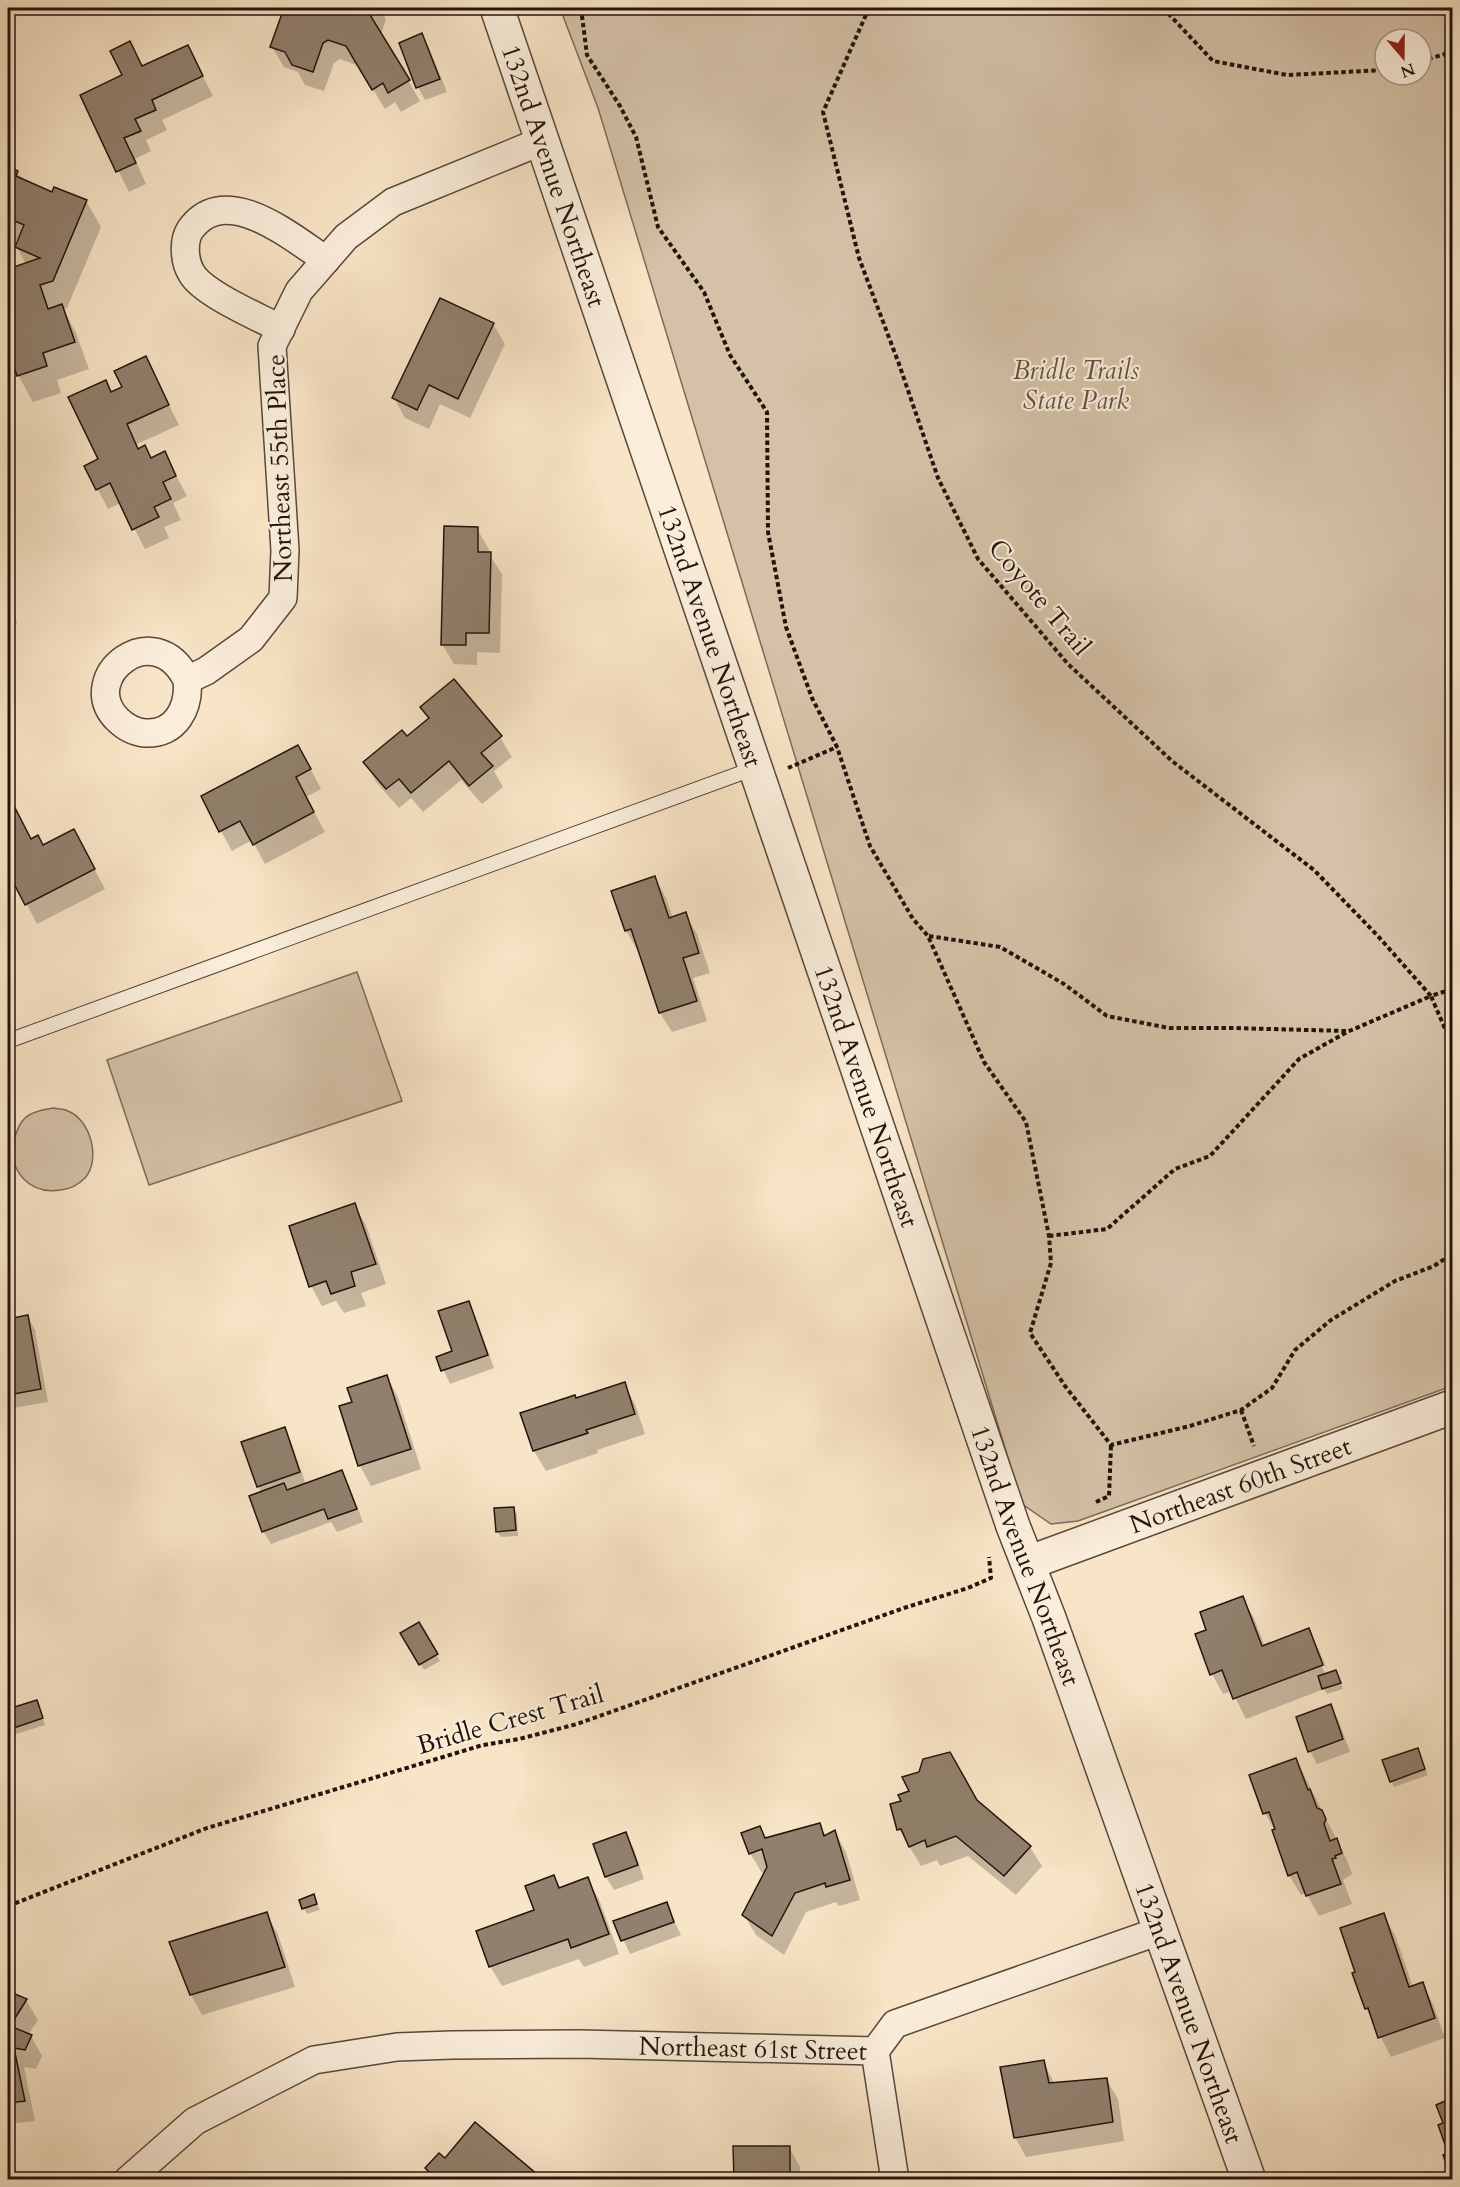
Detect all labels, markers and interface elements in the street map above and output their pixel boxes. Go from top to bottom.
north arrow [1373,27,1433,87]
street label: 132nd Avenue Northeast [493,40,614,312]
text: N [1397,57,1418,83]
street label: Northeast 55th Place [258,353,301,583]
park label: Bridle Trails State Park [1013,353,1139,418]
street label: 132nd Avenue Northeast [649,500,771,772]
street label: Coyote Trail [980,532,1099,663]
street label: 132nd Avenue Northeast [805,960,927,1232]
street label: 132nd Avenue Northeast [962,1420,1089,1690]
street label: Northeast 60th Street [1124,1429,1356,1542]
street label: Bridle Crest Trail [413,1676,608,1763]
street label: 132nd Avenue Northeast [1126,1877,1252,2148]
street label: Northeast 61st Street [638,2028,867,2069]

